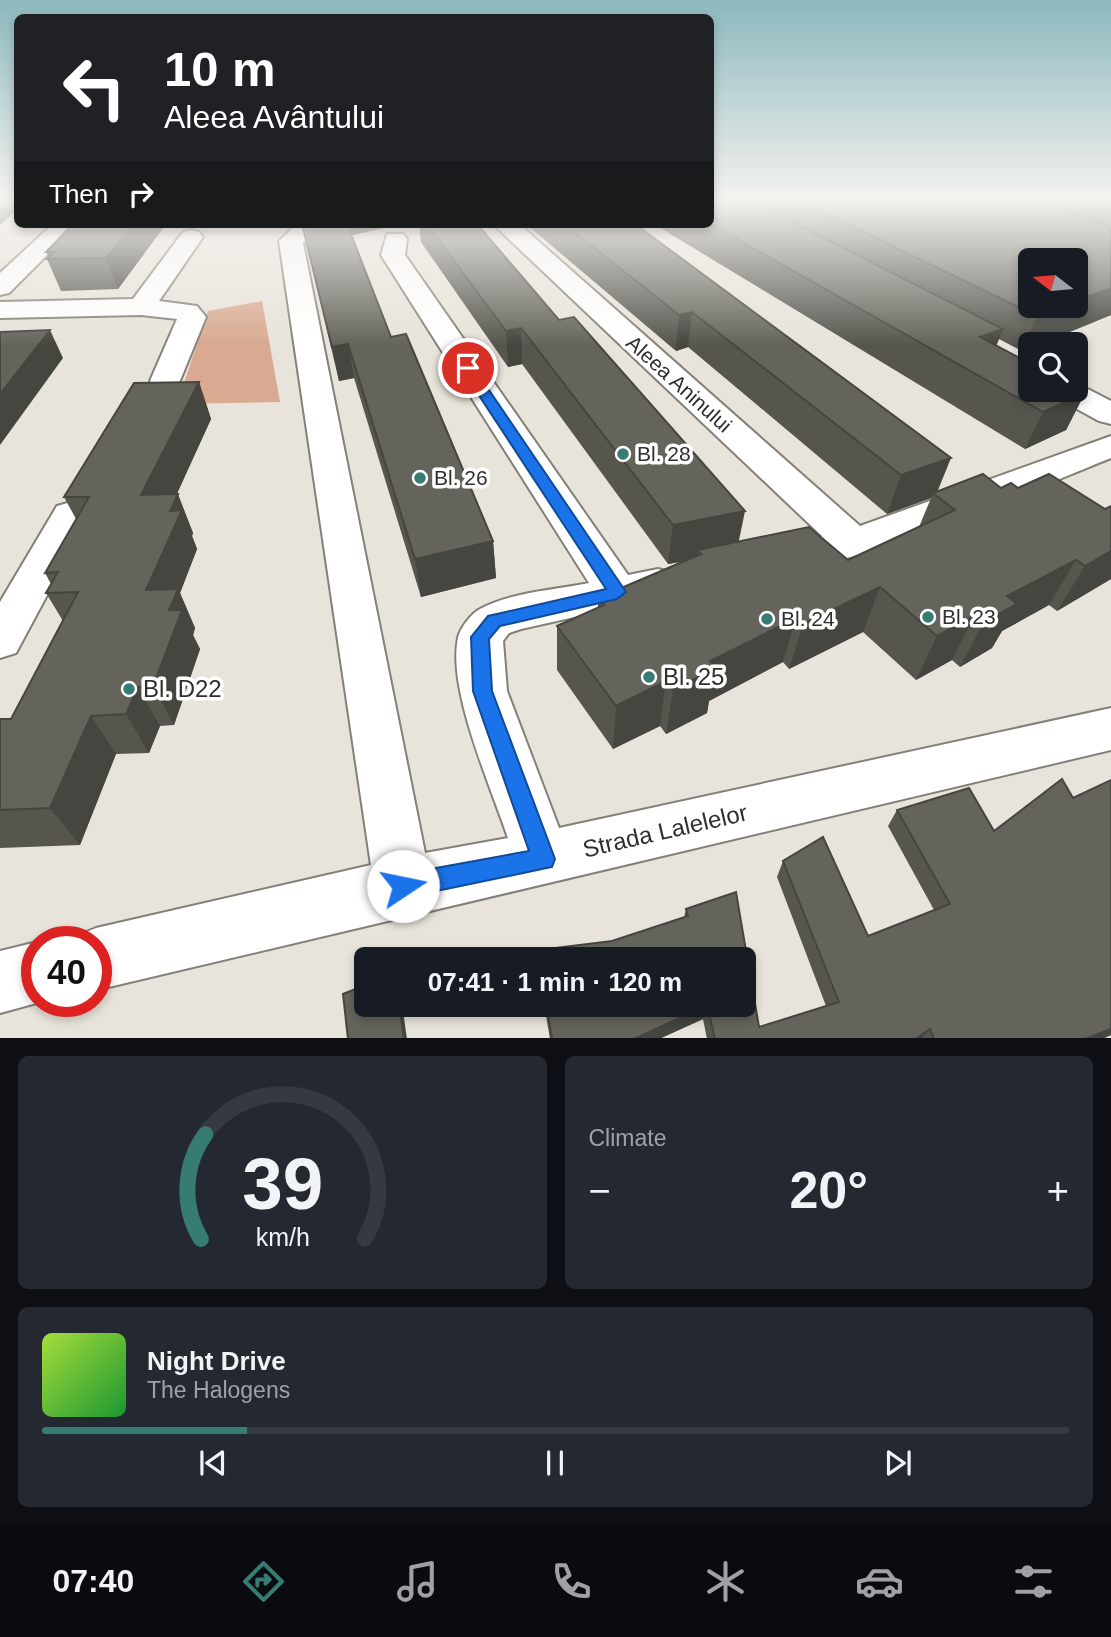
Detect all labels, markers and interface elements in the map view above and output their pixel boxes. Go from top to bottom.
icon: left [49,42,140,133]
text: 10 m [164,42,276,96]
text: Aleea Avântului [164,99,384,135]
icon: right [122,175,160,213]
text: Then [49,179,108,209]
north arrow [1018,248,1088,318]
map controls [1018,248,1088,402]
street label: Aleea Aninului [622,331,736,437]
button: search [1018,332,1088,402]
pin [438,338,498,398]
icon: arrive [449,349,487,387]
place label: Bl. 28 [637,442,691,465]
marker: Bl. 28 [615,446,631,462]
place label: Bl. 26 [434,466,488,489]
marker: Bl. 26 [412,470,428,486]
place label: Bl. 23 [942,605,996,628]
place label: Bl. 24 [781,607,835,630]
marker: Bl. 23 [920,609,936,625]
marker: Bl. 24 [759,611,775,627]
place label: Bl. 25 [663,663,724,690]
marker: Bl. 25 [641,669,657,685]
place label: Bl. D22 [143,675,222,702]
marker: Bl. D22 [121,681,137,697]
street label: Strada Lalelelor [580,798,750,863]
position arrow [366,849,440,923]
speed limit sign: 40 [21,926,112,1017]
text: 07:41 · 1 min · 120 m [428,967,682,997]
text: Climate [589,1125,666,1151]
text: 39 [242,1143,323,1224]
text: 20° [789,1161,868,1219]
text: − [589,1170,611,1212]
text: + [1047,1170,1069,1212]
text: km/h [255,1222,309,1250]
text: Night Drive [147,1346,286,1376]
text: The Halogens [147,1377,290,1403]
icon: previous [194,1444,232,1482]
icon: pause [536,1444,574,1482]
icon: next [879,1444,917,1482]
icon: directions [239,1557,288,1606]
icon: music [393,1557,442,1606]
icon: phone [547,1557,596,1606]
icon: climate [701,1557,750,1606]
icon: car [855,1557,904,1606]
icon: filters [1009,1557,1058,1606]
text: 07:40 [53,1563,134,1599]

